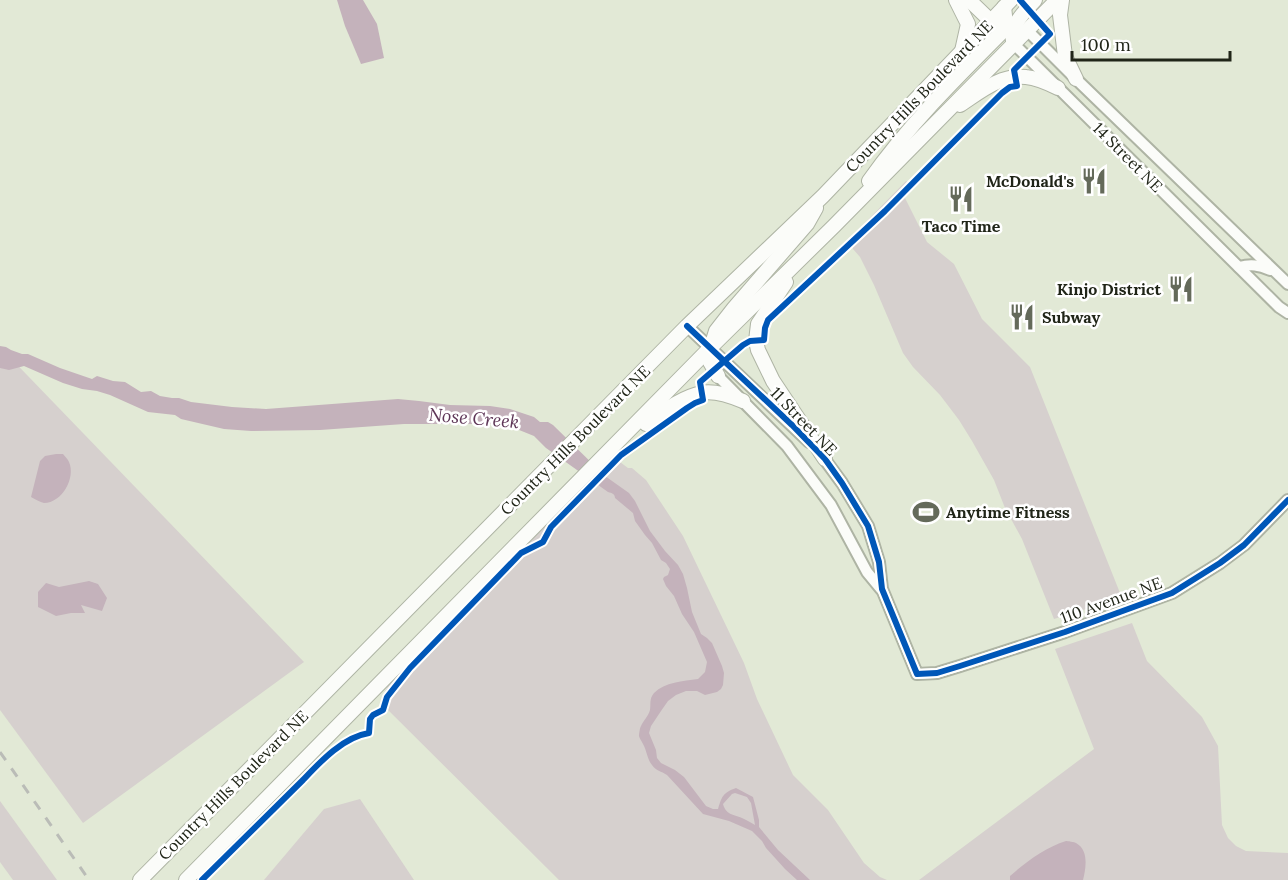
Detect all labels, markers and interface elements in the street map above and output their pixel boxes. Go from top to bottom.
street label: Country Hills Boulevard NE [841,16,997,176]
scale bar [1072,24,1230,62]
text: 100 m [1081,33,1131,56]
street label: 14 Street NE [1089,118,1167,196]
restaurant icon: McDonald's [1079,166,1109,196]
place label: McDonald's [986,171,1074,191]
restaurant icon: Taco Time [946,184,976,214]
place label: Taco Time [922,216,1001,236]
restaurant icon: Kinjo District [1166,274,1196,304]
place label: Kinjo District [1057,279,1161,299]
restaurant icon: Subway [1007,302,1037,332]
place label: Subway [1042,307,1100,327]
street label: Country Hills Boulevard NE [496,361,654,519]
street label: 11 Street NE [766,383,842,459]
water label: Nose Creek [428,403,520,433]
sports icon: Anytime Fitness [911,497,941,527]
place label: Anytime Fitness [946,502,1070,522]
street label: 110 Avenue NE [1058,572,1164,628]
street label: Country Hills Boulevard NE [154,706,312,864]

